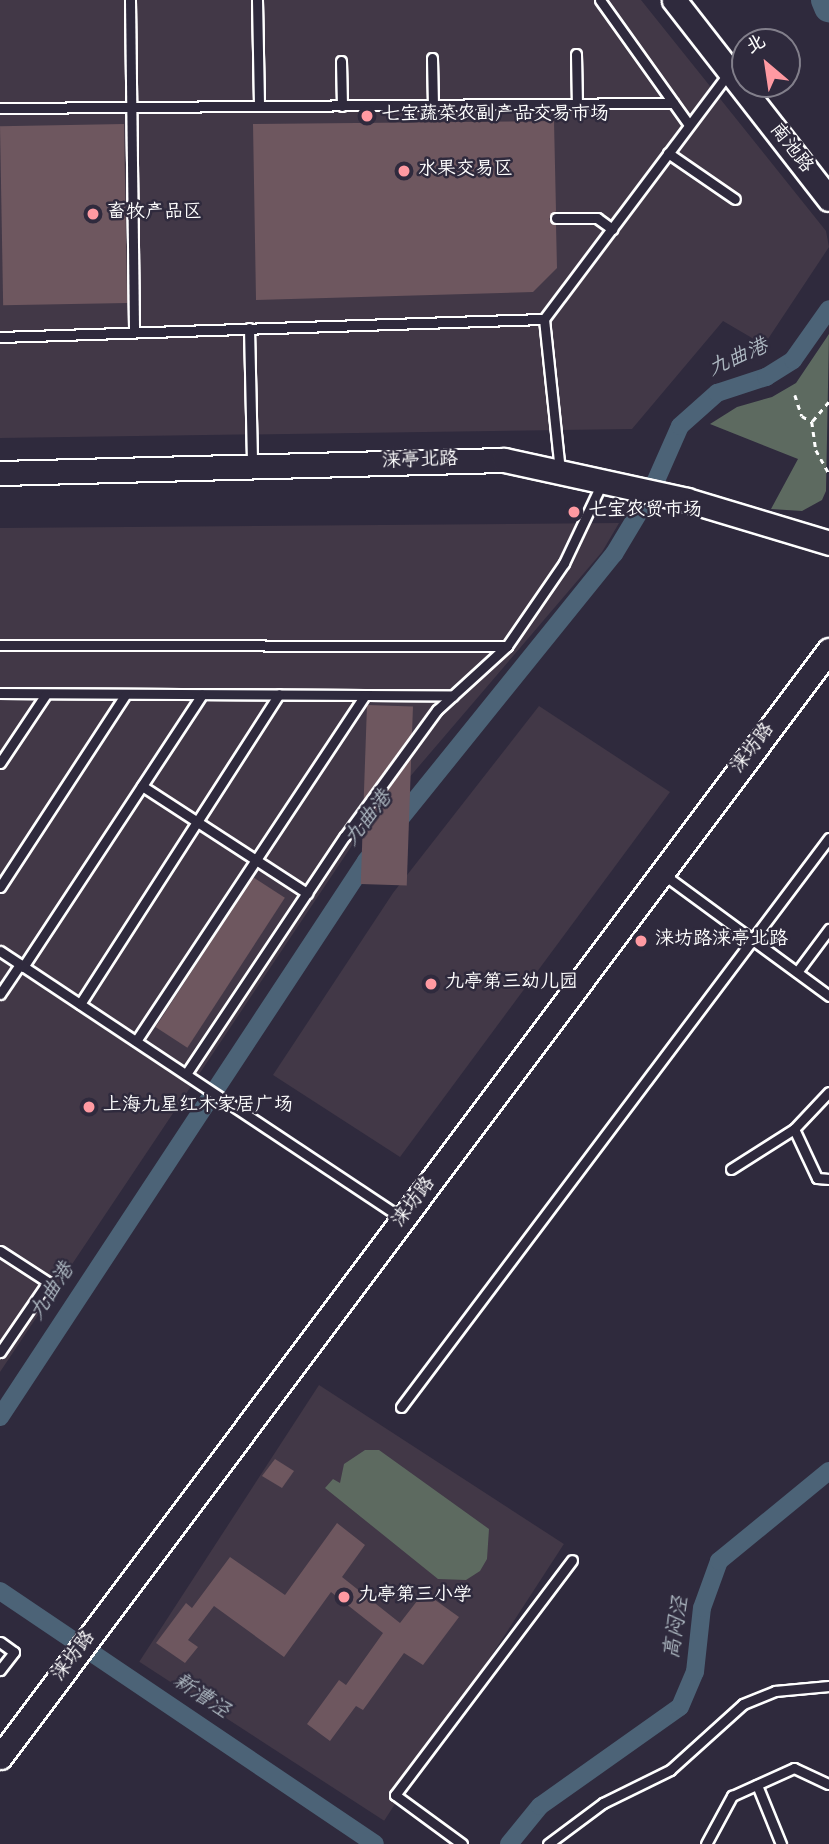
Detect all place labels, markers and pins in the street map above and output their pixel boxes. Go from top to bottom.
place label: 七宝蔬菜农副产品交易市场 [381,105,609,127]
marker: 七宝蔬菜农副产品交易市场 [359,108,375,124]
place label: 水果交易区 [418,160,513,182]
marker: 水果交易区 [396,163,412,179]
place label: 畜牧产品区 [107,203,202,225]
marker: 畜牧产品区 [85,206,101,222]
place label: 七宝农贸市场 [588,501,702,523]
marker: 七宝农贸市场 [566,504,582,520]
place label: 涞坊路涞亭北路 [655,930,788,952]
marker: 涞坊路涞亭北路 [633,933,649,949]
place label: 九亭第三幼儿园 [445,973,578,995]
marker: 九亭第三幼儿园 [423,976,439,992]
place label: 上海九星红木家居广场 [103,1096,293,1118]
marker: 上海九星红木家居广场 [81,1099,97,1115]
place label: 九亭第三小学 [358,1586,472,1608]
marker: 九亭第三小学 [336,1589,352,1605]

